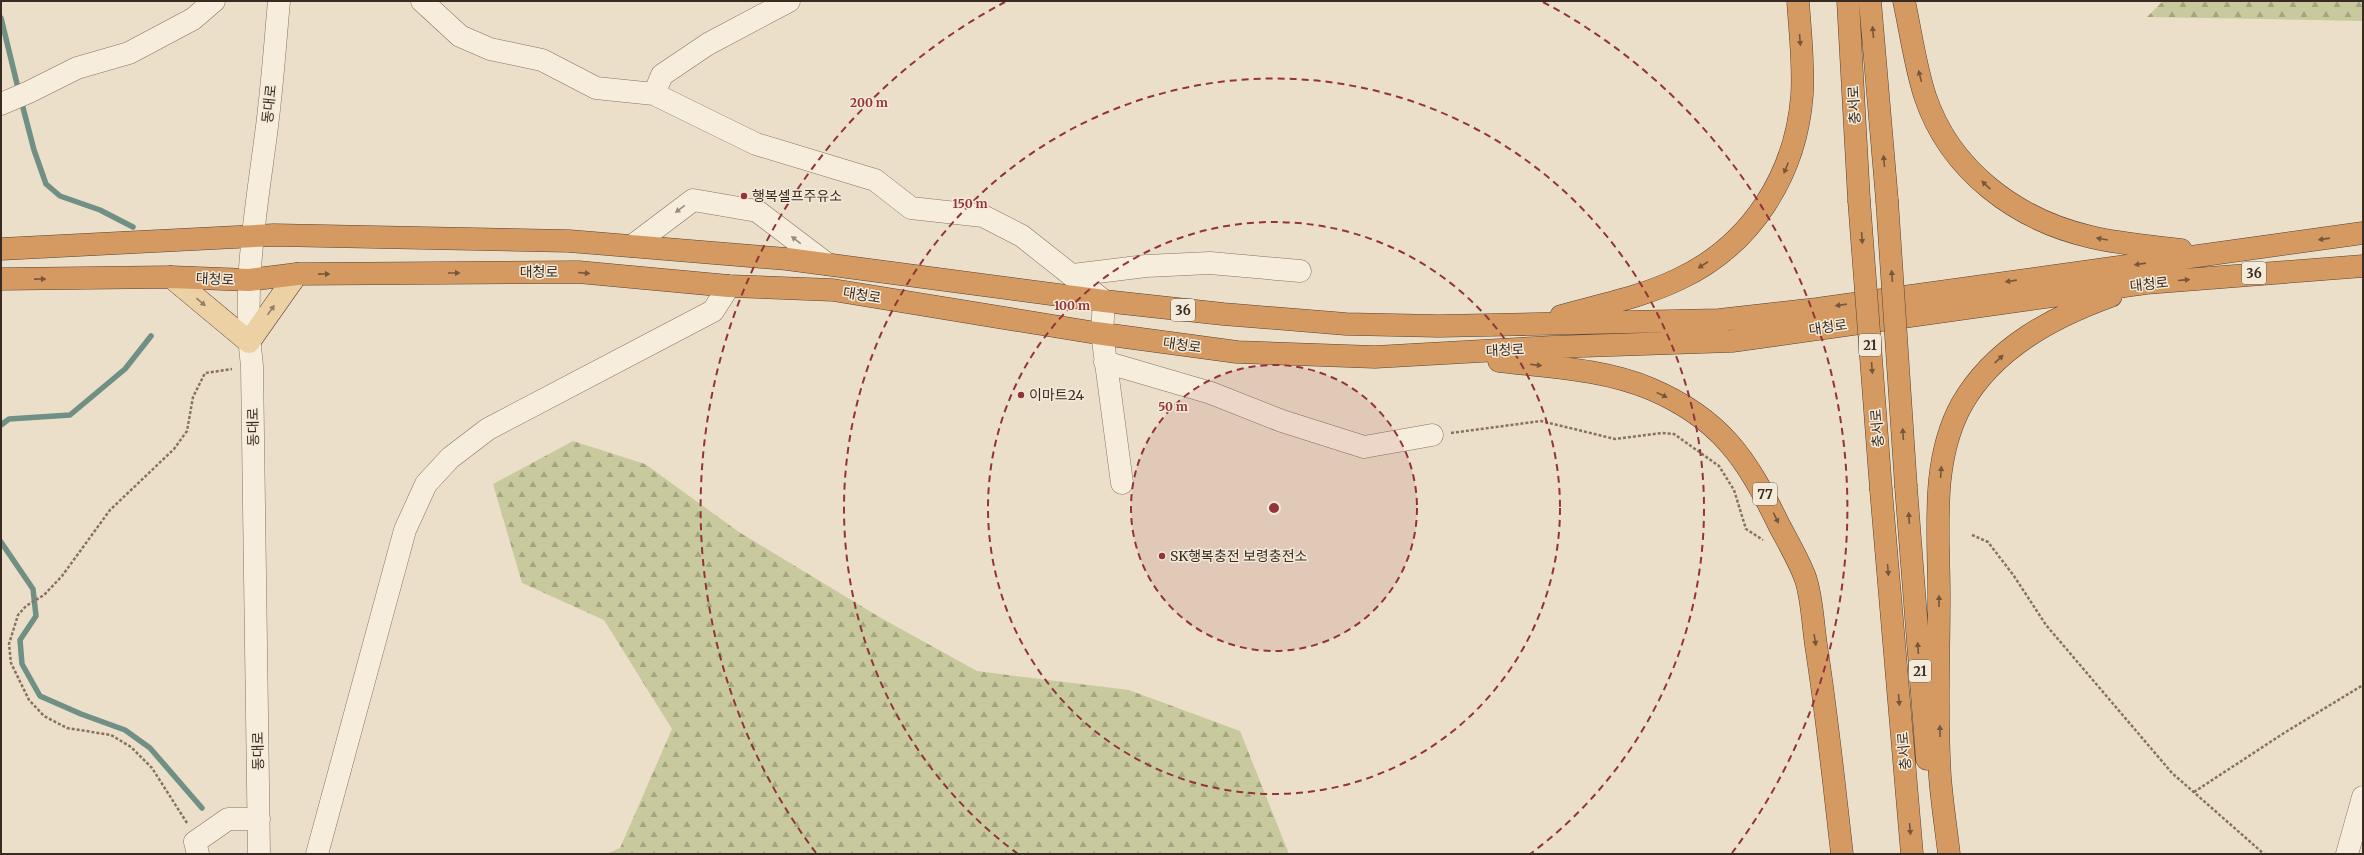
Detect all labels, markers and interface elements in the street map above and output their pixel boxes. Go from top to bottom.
one-way arrow [1870,26,1876,38]
one-way arrow [1797,34,1804,46]
one-way arrow [1917,70,1923,82]
street label: 동대로 [258,84,280,124]
street label: 충서로 [1844,85,1864,125]
text: 200 m [850,95,888,110]
one-way arrow [1881,155,1888,167]
one-way arrow [1782,162,1788,174]
one-way arrow [1981,181,1991,190]
place label: 행복셀프주유소 [752,187,842,205]
marker: 행복셀프주유소 [739,191,749,201]
text: 150 m [953,196,988,211]
one-way arrow [675,205,686,213]
one-way arrow [1859,232,1866,244]
one-way arrow [790,236,801,245]
one-way arrow [2096,236,2108,242]
one-way arrow [2318,236,2330,242]
one-way arrow [2134,260,2146,267]
one-way arrow [1698,261,1708,269]
road number: 36 [2242,262,2266,284]
street label: 대청로 [520,263,558,281]
street label: 대청로 [195,269,235,289]
one-way arrow [577,269,590,276]
one-way arrow [448,270,461,276]
one-way arrow [1889,270,1896,282]
one-way arrow [318,271,331,277]
street label: 대청로 [2129,273,2169,295]
one-way arrow [34,276,47,282]
one-way arrow [2178,276,2190,283]
one-way arrow [2005,278,2017,284]
street label: 대청로 [842,283,883,307]
one-way arrow [196,297,207,306]
text: 100 m [1054,298,1090,313]
road number: 36 [1171,299,1195,321]
one-way arrow [1835,302,1847,308]
one-way arrow [267,305,275,315]
street label: 대청로 [1808,315,1849,339]
street label: 대청로 [1162,333,1203,357]
road number: 21 [1859,334,1881,356]
street label: 대청로 [1485,340,1525,360]
one-way arrow [1994,354,2004,363]
one-way arrow [1530,362,1542,368]
one-way arrow [1869,362,1876,374]
place label: 이마트24 [1029,386,1085,404]
marker: 이마트24 [1016,390,1026,400]
one-way arrow [1656,392,1668,398]
text: 50 m [1158,399,1188,414]
street label: 동대로 [244,407,262,446]
street label: 충서로 [1867,408,1887,448]
one-way arrow [1899,428,1906,440]
one-way arrow [1937,466,1944,478]
road number: 77 [1753,483,1777,505]
centre of rings [1267,501,1281,515]
one-way arrow [1773,512,1779,523]
one-way arrow [1905,512,1912,524]
place label: SK행복충전 보령충전소 [1170,547,1308,565]
marker: SK행복충전 보령충전소 [1157,551,1167,561]
one-way arrow [1885,564,1892,576]
one-way arrow [1936,594,1942,607]
one-way arrow [1812,634,1818,646]
one-way arrow [1915,642,1922,654]
road number: 21 [1909,660,1931,682]
one-way arrow [1896,694,1903,706]
one-way arrow [1937,724,1943,737]
street label: 동대로 [249,731,267,770]
street label: 충서로 [1893,731,1915,771]
one-way arrow [1907,823,1914,835]

